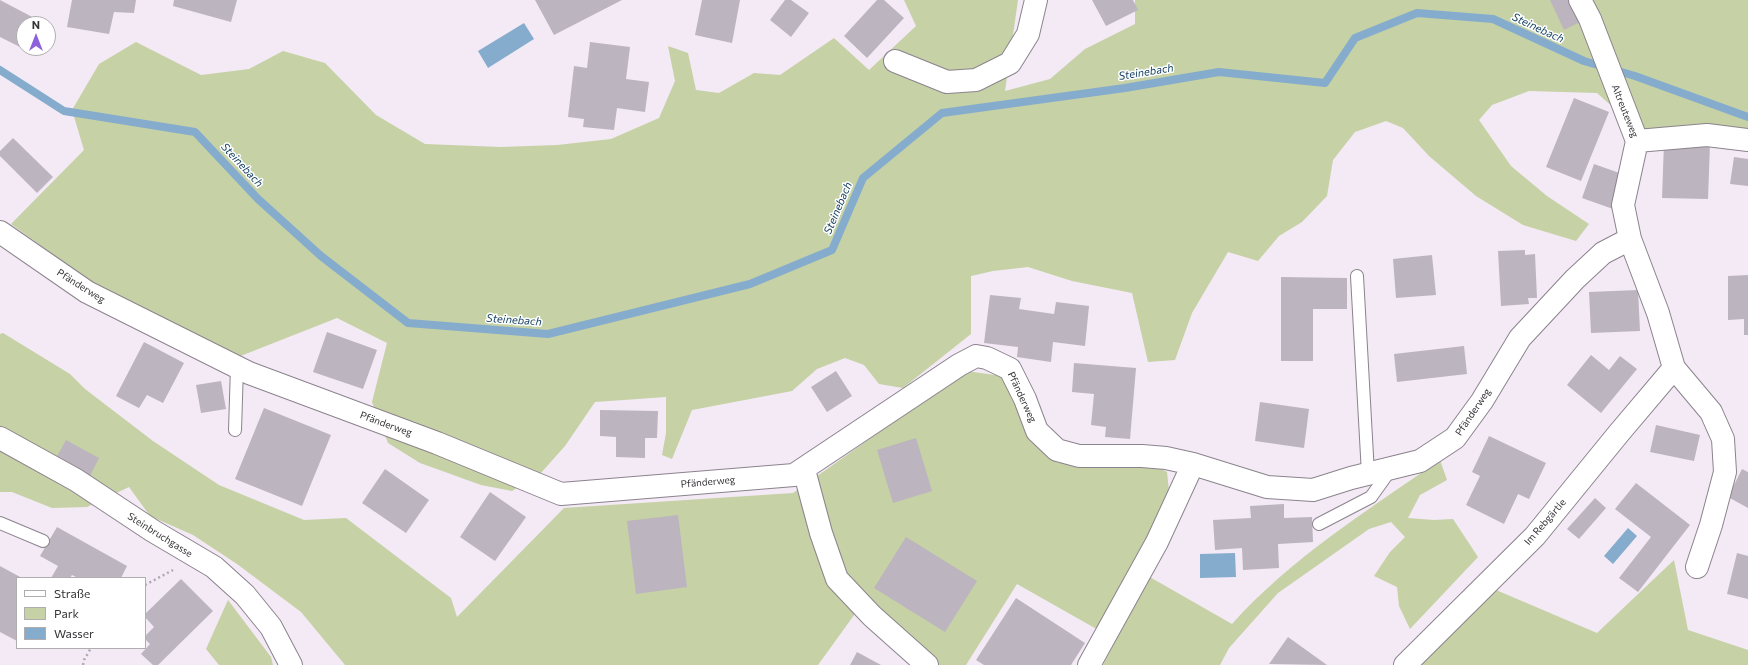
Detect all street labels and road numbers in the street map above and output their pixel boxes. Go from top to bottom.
street label: Altreuteweg [1609,83,1641,139]
street label: Pfänderweg [55,266,107,306]
street label: Pfänderweg [1005,370,1039,424]
street label: Pfänderweg [1453,386,1493,438]
street label: Pfänderweg [358,409,414,439]
street label: Pfänderweg [680,474,736,490]
street label: Im Rebgärtle [1522,496,1568,548]
street label: Steinbruchgasse [125,510,195,560]

